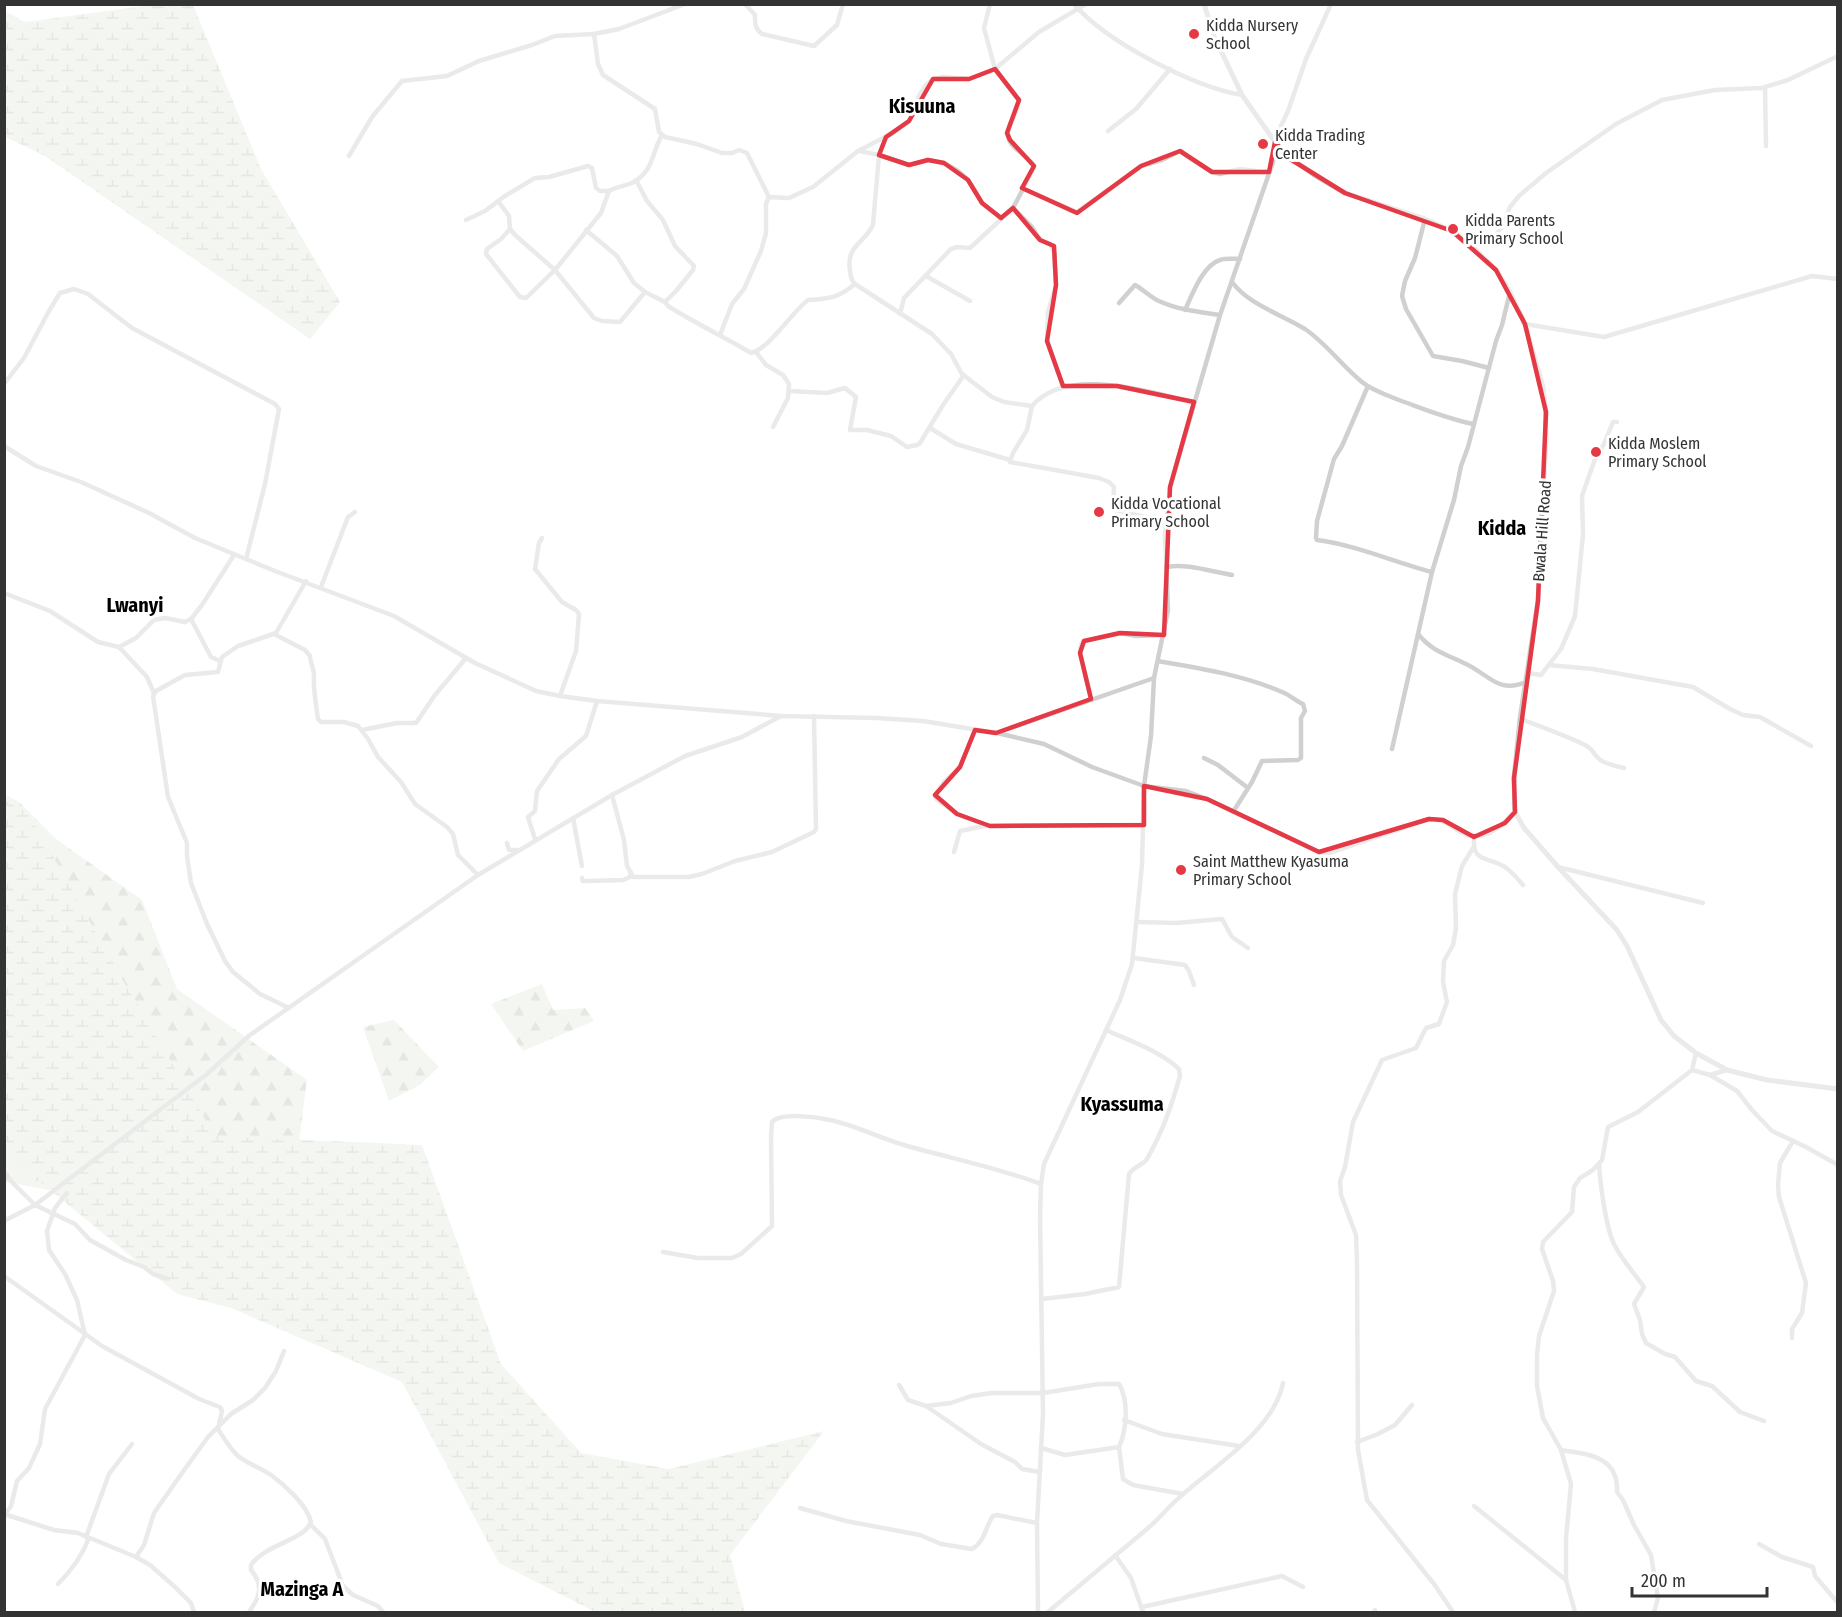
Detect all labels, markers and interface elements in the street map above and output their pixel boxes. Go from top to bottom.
place label: Kidda Nursery School [1206,16,1299,53]
marker: Kidda Nursery School [1187,27,1201,41]
district label: Kisuuna [889,94,955,118]
place label: Kidda Trading Center [1275,126,1365,163]
marker: Kidda Trading Center [1256,137,1270,151]
place label: Kidda Parents Primary School [1465,211,1564,248]
marker: Kidda Parents Primary School [1446,222,1460,236]
place label: Kidda Moslem Primary School [1608,434,1707,471]
marker: Kidda Moslem Primary School [1589,445,1603,459]
street label: Bwala Hill Road [1529,480,1555,582]
place label: Kidda Vocational Primary School [1111,494,1221,531]
marker: Kidda Vocational Primary School [1092,505,1106,519]
district label: Kidda [1478,516,1526,540]
district label: Lwanyi [107,593,163,617]
place label: Saint Matthew Kyasuma Primary School [1193,852,1349,889]
marker: Saint Matthew Kyasuma Primary School [1174,863,1188,877]
district label: Kyassuma [1080,1092,1164,1116]
scale bar [1632,1560,1767,1598]
text: 200 m [1641,1570,1686,1592]
district label: Mazinga A [261,1577,345,1601]

